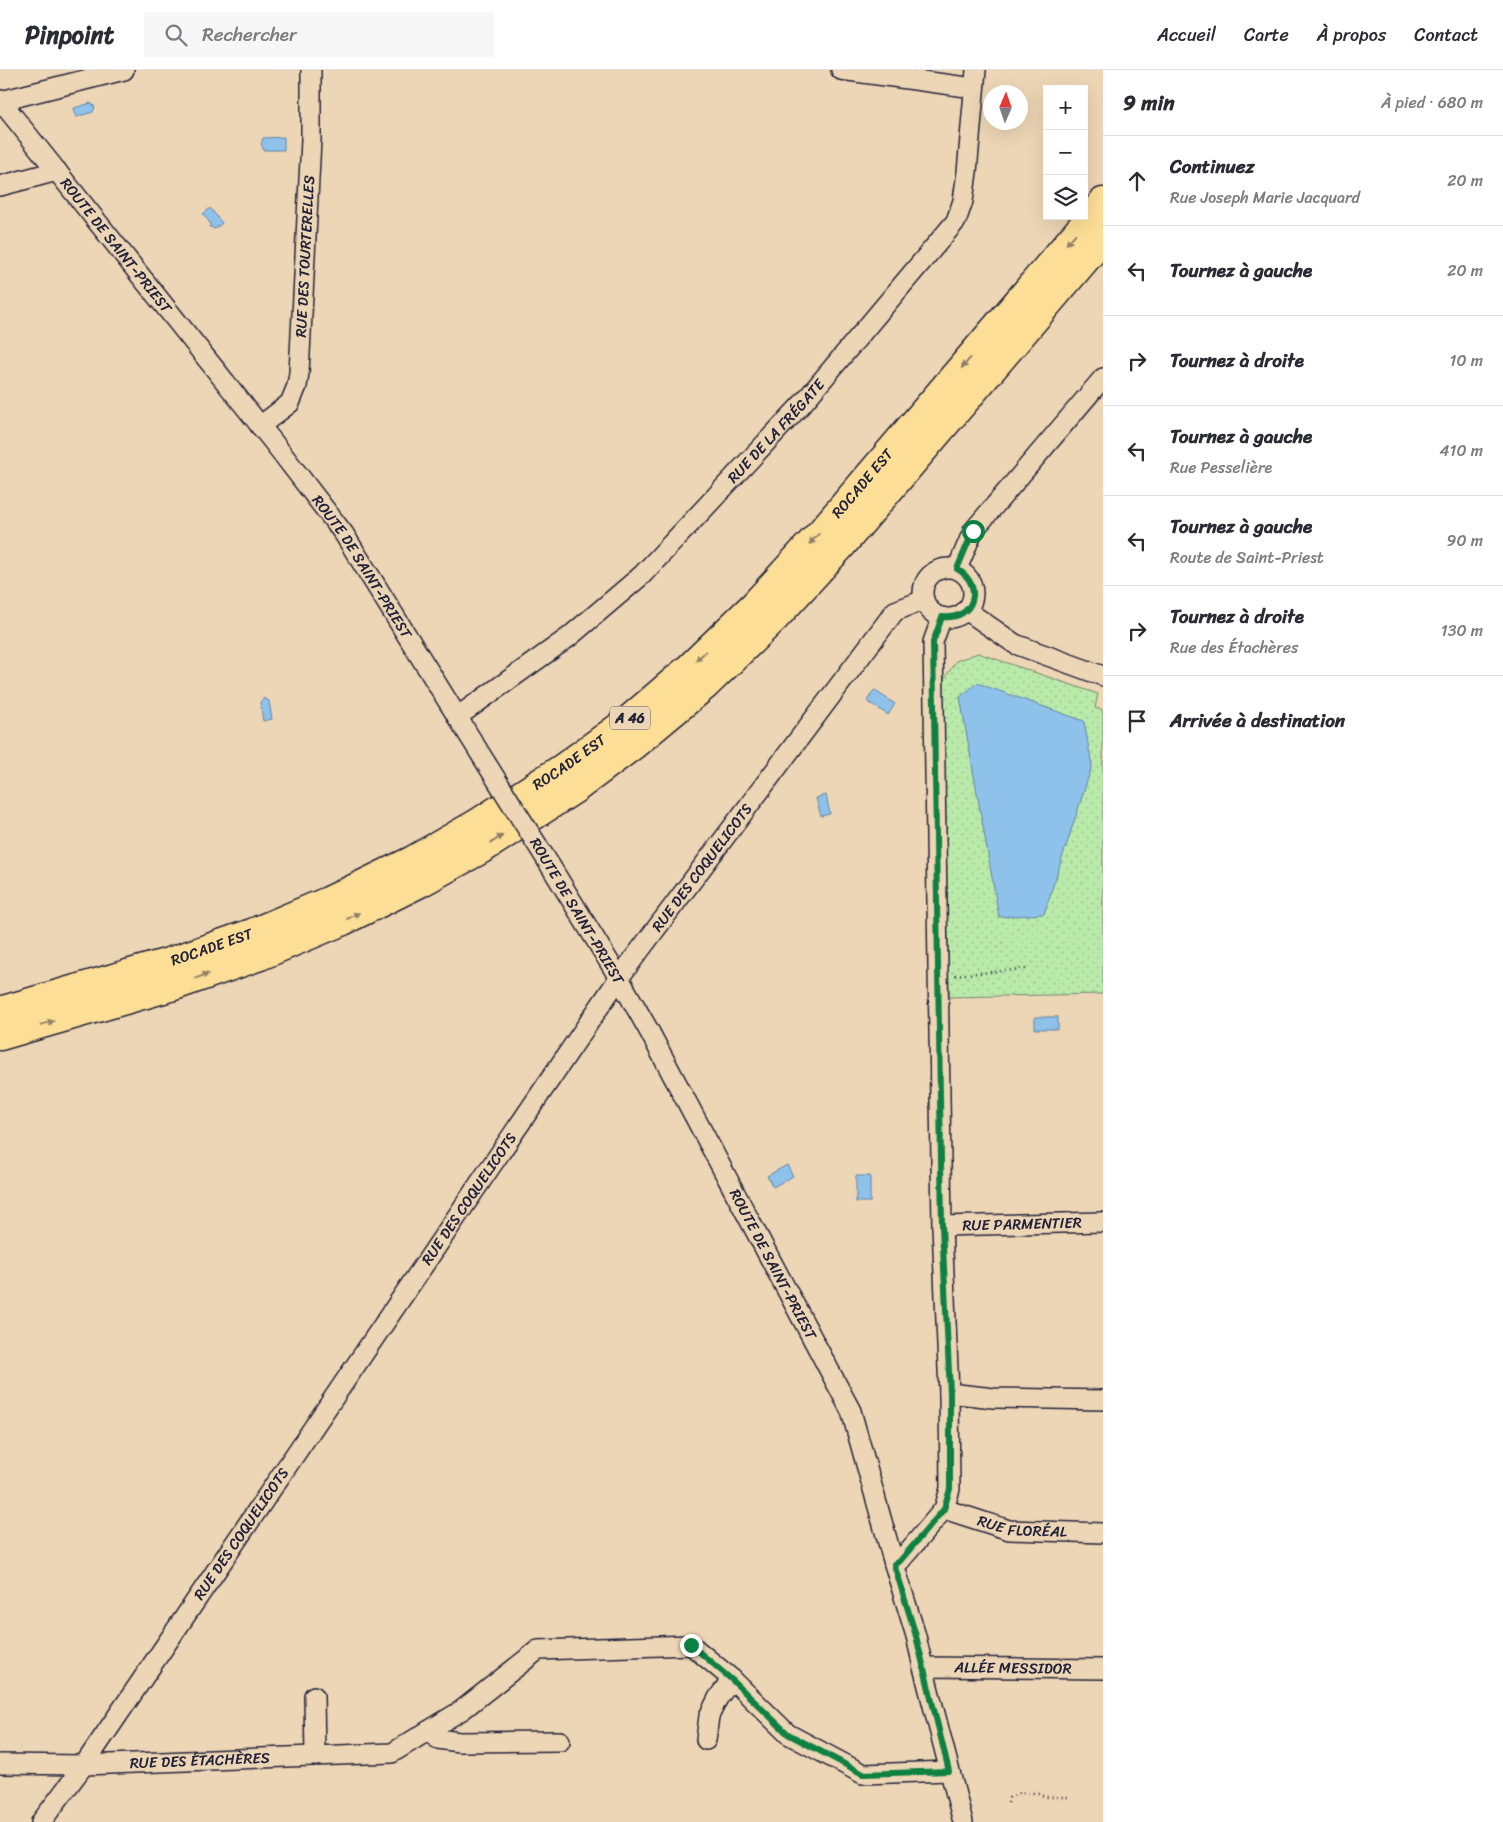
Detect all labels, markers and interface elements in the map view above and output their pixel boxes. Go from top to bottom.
search box [144,12,494,57]
text: Pinpoint [25,14,114,56]
text: Rechercher [202,18,297,51]
text: Accueil [1157,19,1216,51]
text: Carte [1244,19,1289,51]
text: À propos [1317,19,1386,51]
text: Contact [1414,19,1478,51]
icon: search [162,21,190,49]
text: 9 min [1123,84,1175,122]
north arrow [983,85,1028,130]
map controls [1043,85,1088,220]
button: + [1043,85,1088,130]
text: À pied · 680 m [1381,88,1483,117]
button: − [1043,130,1088,175]
text: Continuez [1170,150,1255,183]
text: 20 m [1447,166,1483,195]
icon: ahead [1123,167,1151,195]
street label: ROUTE DE SAINT-PRIEST [54,172,180,320]
street label: RUE DES TOURTERELLES [288,174,322,338]
button: layers [1043,175,1088,220]
text: Rue Joseph Marie Jacquard [1170,183,1360,212]
one-way arrow [1066,233,1077,246]
text: Tournez à gauche [1170,254,1312,287]
text: 20 m [1447,256,1483,285]
icon: left [1123,257,1151,285]
text: Tournez à droite [1170,344,1304,377]
text: 10 m [1450,346,1483,375]
icon: right [1123,347,1151,375]
one-way arrow [960,356,971,369]
street label: RUE DE LA FRÉGATE [721,372,832,489]
text: Tournez à gauche [1170,420,1312,453]
text: 410 m [1440,436,1483,465]
icon: left [1123,437,1151,465]
street label: ROCADE EST [825,442,901,524]
text: Rue Pesselière [1170,453,1272,482]
street label: ROUTE DE SAINT-PRIEST [305,489,420,645]
text: Tournez à gauche [1170,510,1312,543]
route start [962,520,985,543]
text: 90 m [1447,526,1483,555]
icon: left [1123,527,1151,555]
one-way arrow [808,533,820,545]
text: Route de Saint-Priest [1170,543,1324,572]
text: Tournez à droite [1170,600,1304,633]
text: 130 m [1441,616,1483,645]
icon: right [1123,617,1151,645]
text: Rue des Étachères [1170,633,1298,662]
one-way arrow [695,650,707,662]
text: Arrivée à destination [1170,704,1345,737]
road number: A 46 [610,706,650,730]
icon: arrive [1123,707,1151,735]
street label: ROCADE EST [527,727,612,797]
street label: RUE DES COQUELICOTS [645,798,759,938]
street label: ROUTE DE SAINT-PRIEST [523,832,632,991]
one-way arrow [490,835,503,844]
one-way arrow [346,911,360,919]
street label: ROCADE EST [167,921,257,973]
one-way arrow [195,972,210,979]
one-way arrow [39,1018,54,1026]
street label: RUE DES COQUELICOTS [414,1127,523,1270]
street label: ROUTE DE SAINT-PRIEST [722,1184,825,1346]
street label: RUE PARMENTIER [962,1210,1082,1238]
street label: RUE DES COQUELICOTS [187,1462,296,1605]
street label: RUE FLORÉAL [974,1508,1067,1545]
route end [680,1634,703,1657]
street label: ALLÉE MESSIDOR [953,1654,1072,1682]
street label: RUE DES ÉTACHÈRES [129,1745,271,1776]

